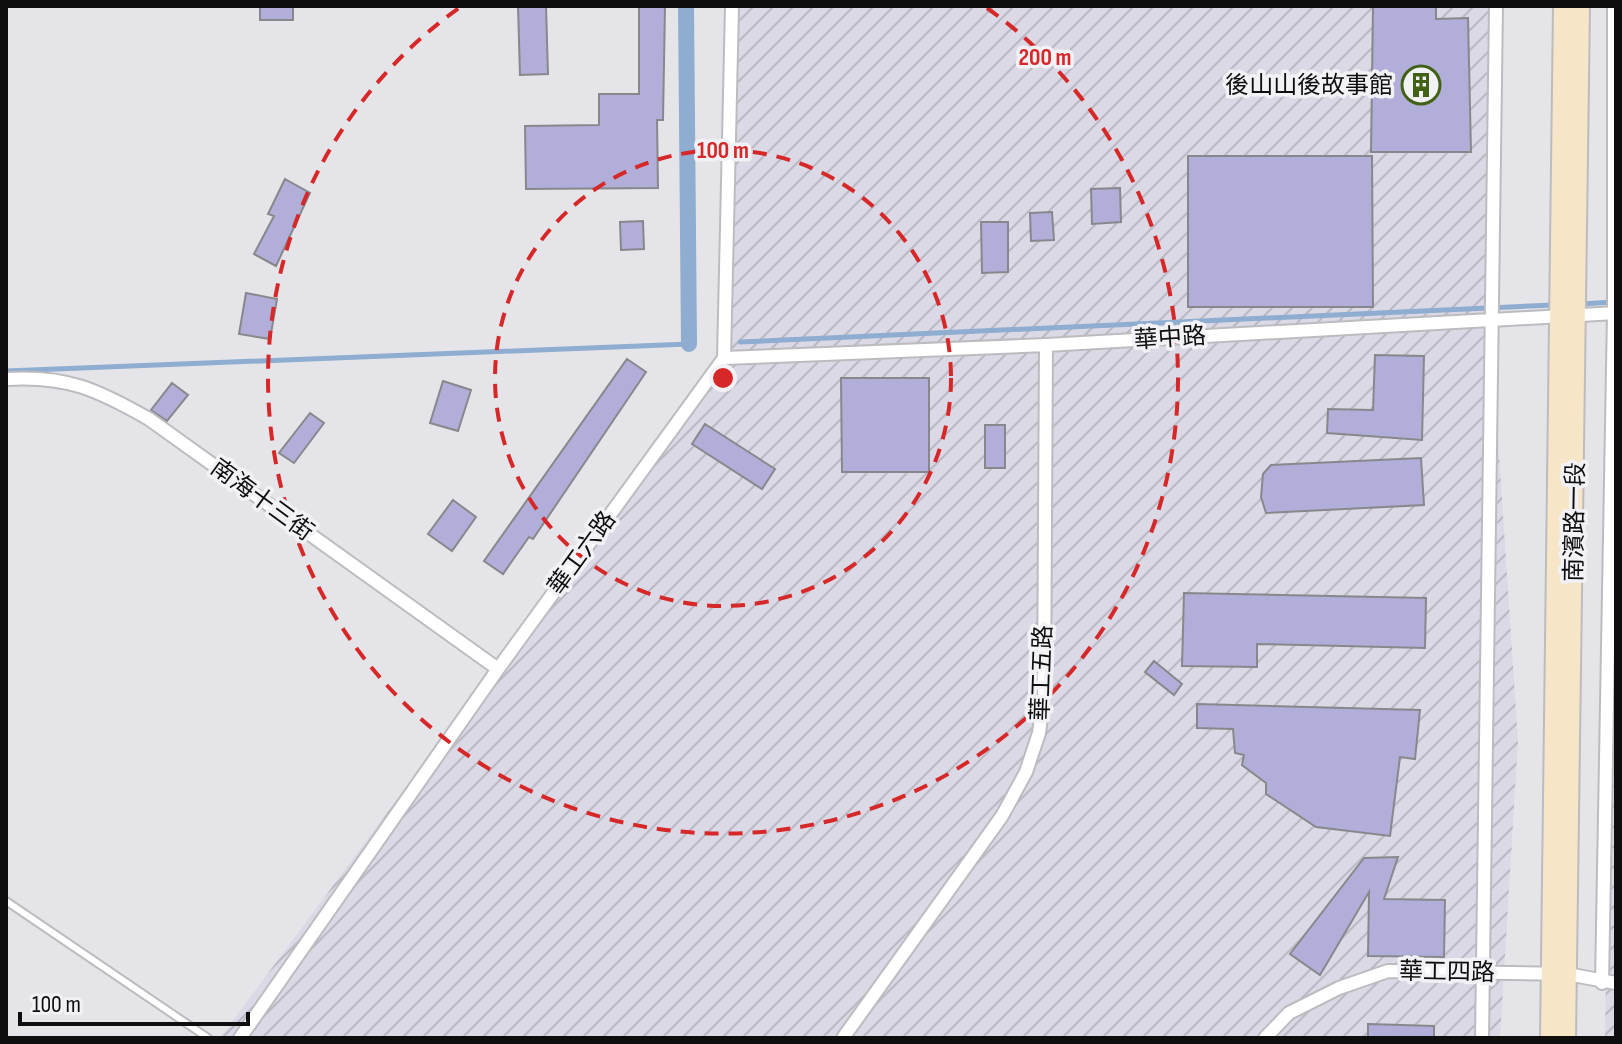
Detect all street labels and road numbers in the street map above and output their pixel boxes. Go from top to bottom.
street label: 華中路 [1133,321,1207,355]
street label: 南海十三街 [205,453,319,547]
street label: 南濱路一段 [1559,462,1591,582]
street label: 華工六路 [542,506,622,600]
street label: 華工五路 [1026,625,1058,721]
street label: 華工四路 [1399,957,1495,987]

